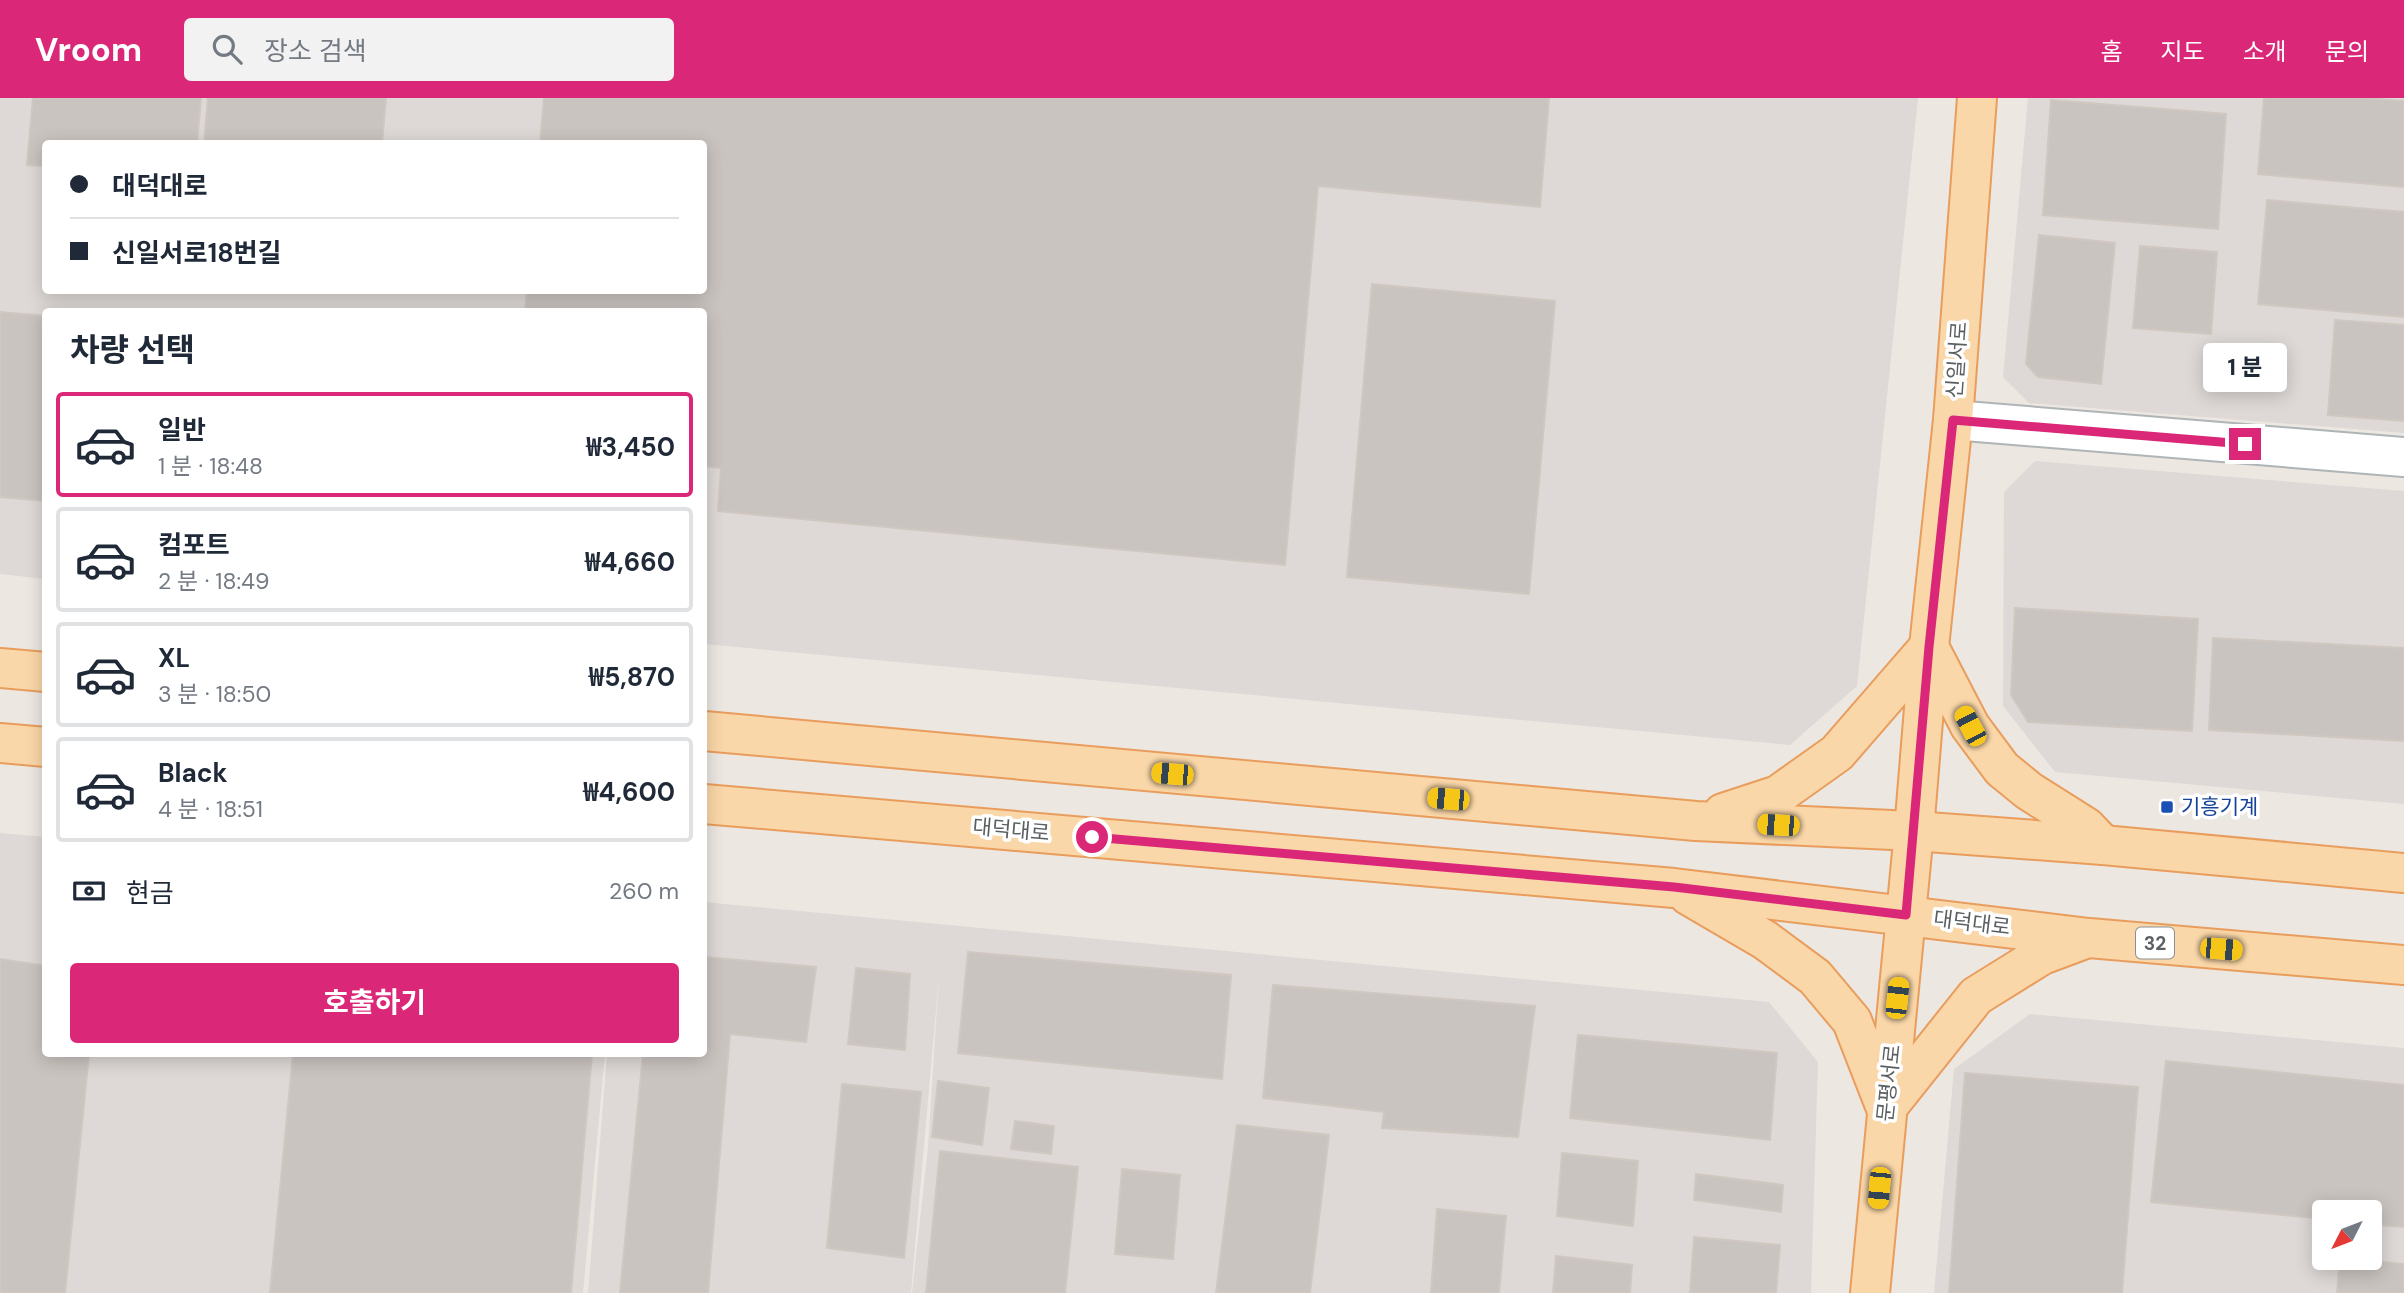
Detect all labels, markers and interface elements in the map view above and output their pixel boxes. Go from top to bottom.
search box [184,18,674,81]
text: Vroom [35,28,142,71]
icon: search [208,30,246,68]
text: 장소 검색 [264,34,367,68]
text: 홈 [2100,36,2122,67]
text: 지도 [2160,36,2205,67]
text: 소개 [2243,36,2287,67]
text: 문의 [2325,36,2369,67]
text: 대덕대로 [112,169,208,203]
text: 신일서로18번길 [112,236,281,270]
street label: 신일서로 [1940,320,1974,400]
text: 차량 선택 [70,329,195,371]
callout: 1 분 [2203,342,2287,392]
text: 1 분 [2228,352,2262,382]
icon: car [74,413,137,476]
text: 일반 [158,413,206,447]
route end [2229,428,2261,460]
text: ₩3,450 [586,430,675,464]
text: 1 분 · 18:48 [158,451,263,481]
icon: car [74,528,137,591]
text: 컴포트 [158,528,230,562]
text: ₩4,660 [585,545,675,579]
text: 2 분 · 18:49 [158,566,270,596]
text: XL [158,641,190,675]
icon: car [74,643,137,706]
text: ₩5,870 [589,660,675,694]
text: 3 분 · 18:50 [158,679,271,709]
car [1951,703,1990,749]
text: Black [158,756,228,790]
icon: car [74,758,137,821]
car [1151,762,1194,786]
text: ₩4,600 [583,775,675,809]
car [1427,787,1470,811]
place label: 기흥기계 [2181,793,2258,821]
text: 4 분 · 18:51 [158,794,263,824]
marker: 기흥기계 [2159,799,2175,815]
street label: 대덕대로 [971,813,1051,847]
car [1757,813,1800,837]
route start [1076,821,1108,853]
icon: cash [70,872,108,910]
text: 현금 [126,876,174,910]
text: 260 m [609,876,679,906]
street label: 대덕대로 [1932,904,2012,942]
road number: 32 [2136,928,2174,958]
car [2200,937,2243,961]
button: 호출하기 [70,963,679,1043]
car [1885,976,1910,1020]
street label: 문평서로 [1871,1043,1907,1123]
car [1867,1166,1892,1210]
north arrow [2312,1200,2382,1270]
map controls [2312,1200,2382,1270]

